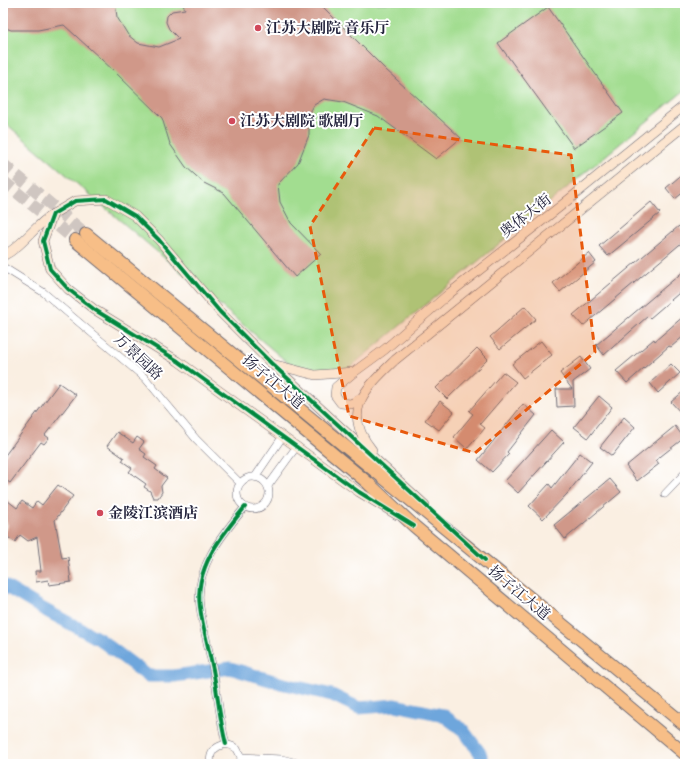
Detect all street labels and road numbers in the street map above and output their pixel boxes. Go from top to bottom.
street label: 奥体大街 [497,190,555,242]
street label: 万景园路 [110,330,166,384]
street label: 扬子江大道 [238,351,308,413]
street label: 扬子江大道 [484,562,554,624]

